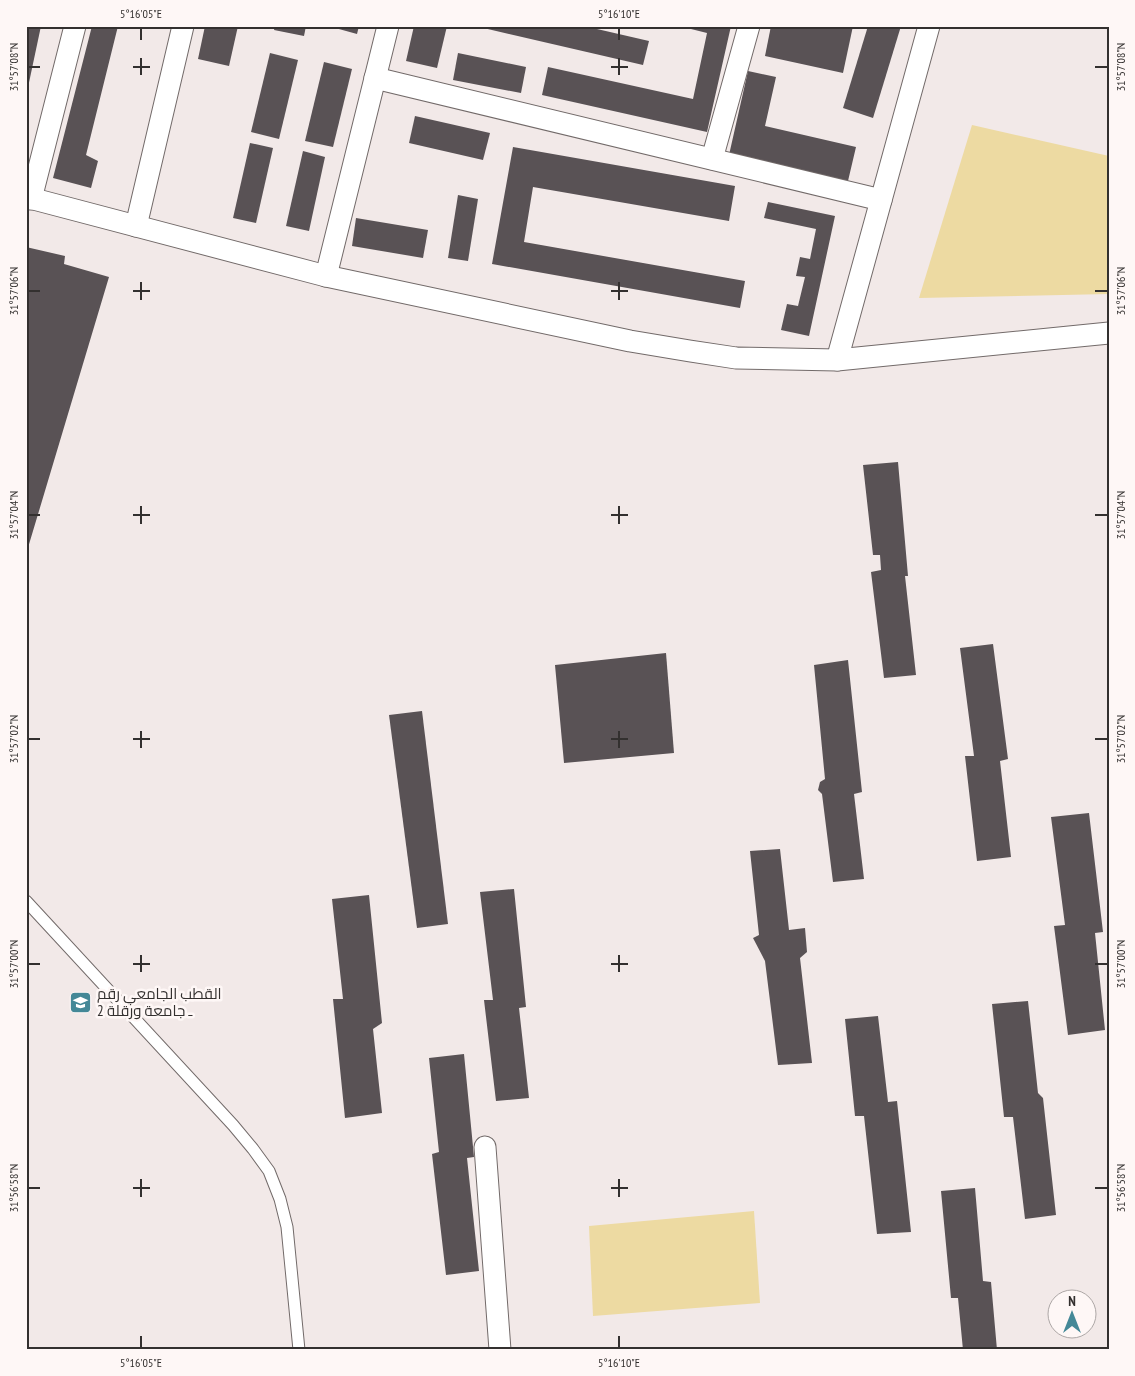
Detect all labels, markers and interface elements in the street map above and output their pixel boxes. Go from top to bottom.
text: 5°16'05"E [120,6,162,21]
text: 5°16'10"E [598,6,640,21]
text: 31°57'08"N [6,43,21,91]
text: 31°57'08"N [1113,43,1128,91]
text: 31°57'06"N [6,267,21,315]
text: 31°57'06"N [1113,267,1128,315]
text: 31°57'04"N [6,491,21,539]
text: 31°57'04"N [1113,491,1128,539]
text: 31°57'02"N [6,715,21,763]
text: 31°57'02"N [1113,715,1128,763]
text: 31°57'00"N [6,940,21,988]
text: 31°57'00"N [1113,940,1128,988]
place label: القطب الجامعي رقم 2 ـ جامعة ورقلة [97,984,222,1020]
school or university icon: القطب الجامعي رقم 2 ـ جامعة ورقلة [69,991,93,1015]
text: 31°56'58"N [6,1164,21,1212]
text: 31°56'58"N [1113,1164,1128,1212]
north arrow [1048,1288,1098,1338]
text: N [1068,1292,1076,1310]
text: 5°16'05"E [120,1355,162,1370]
text: 5°16'10"E [598,1355,640,1370]

